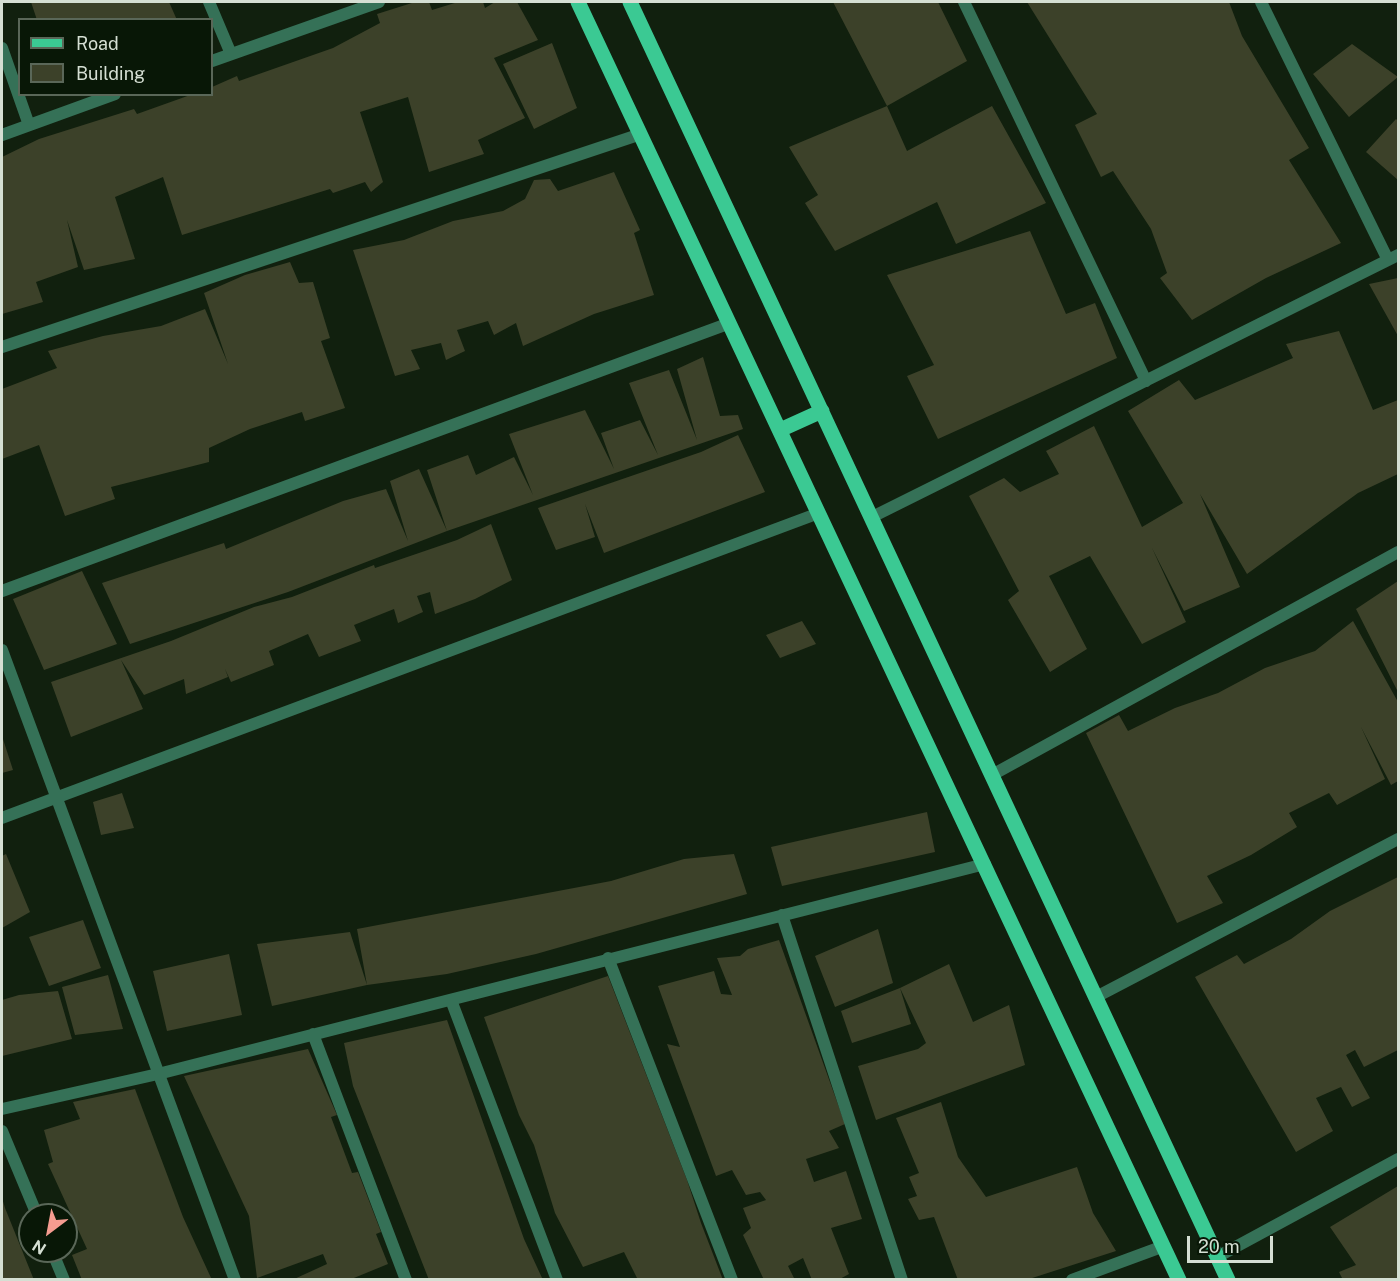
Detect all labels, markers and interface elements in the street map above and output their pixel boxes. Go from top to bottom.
legend [18,18,213,96]
text: Road [76,33,119,54]
text: Building [76,63,145,84]
north arrow [18,1203,78,1263]
scale bar [1190,1224,1276,1262]
text: N [29,1236,50,1258]
text: 20 m [1198,1236,1240,1257]

